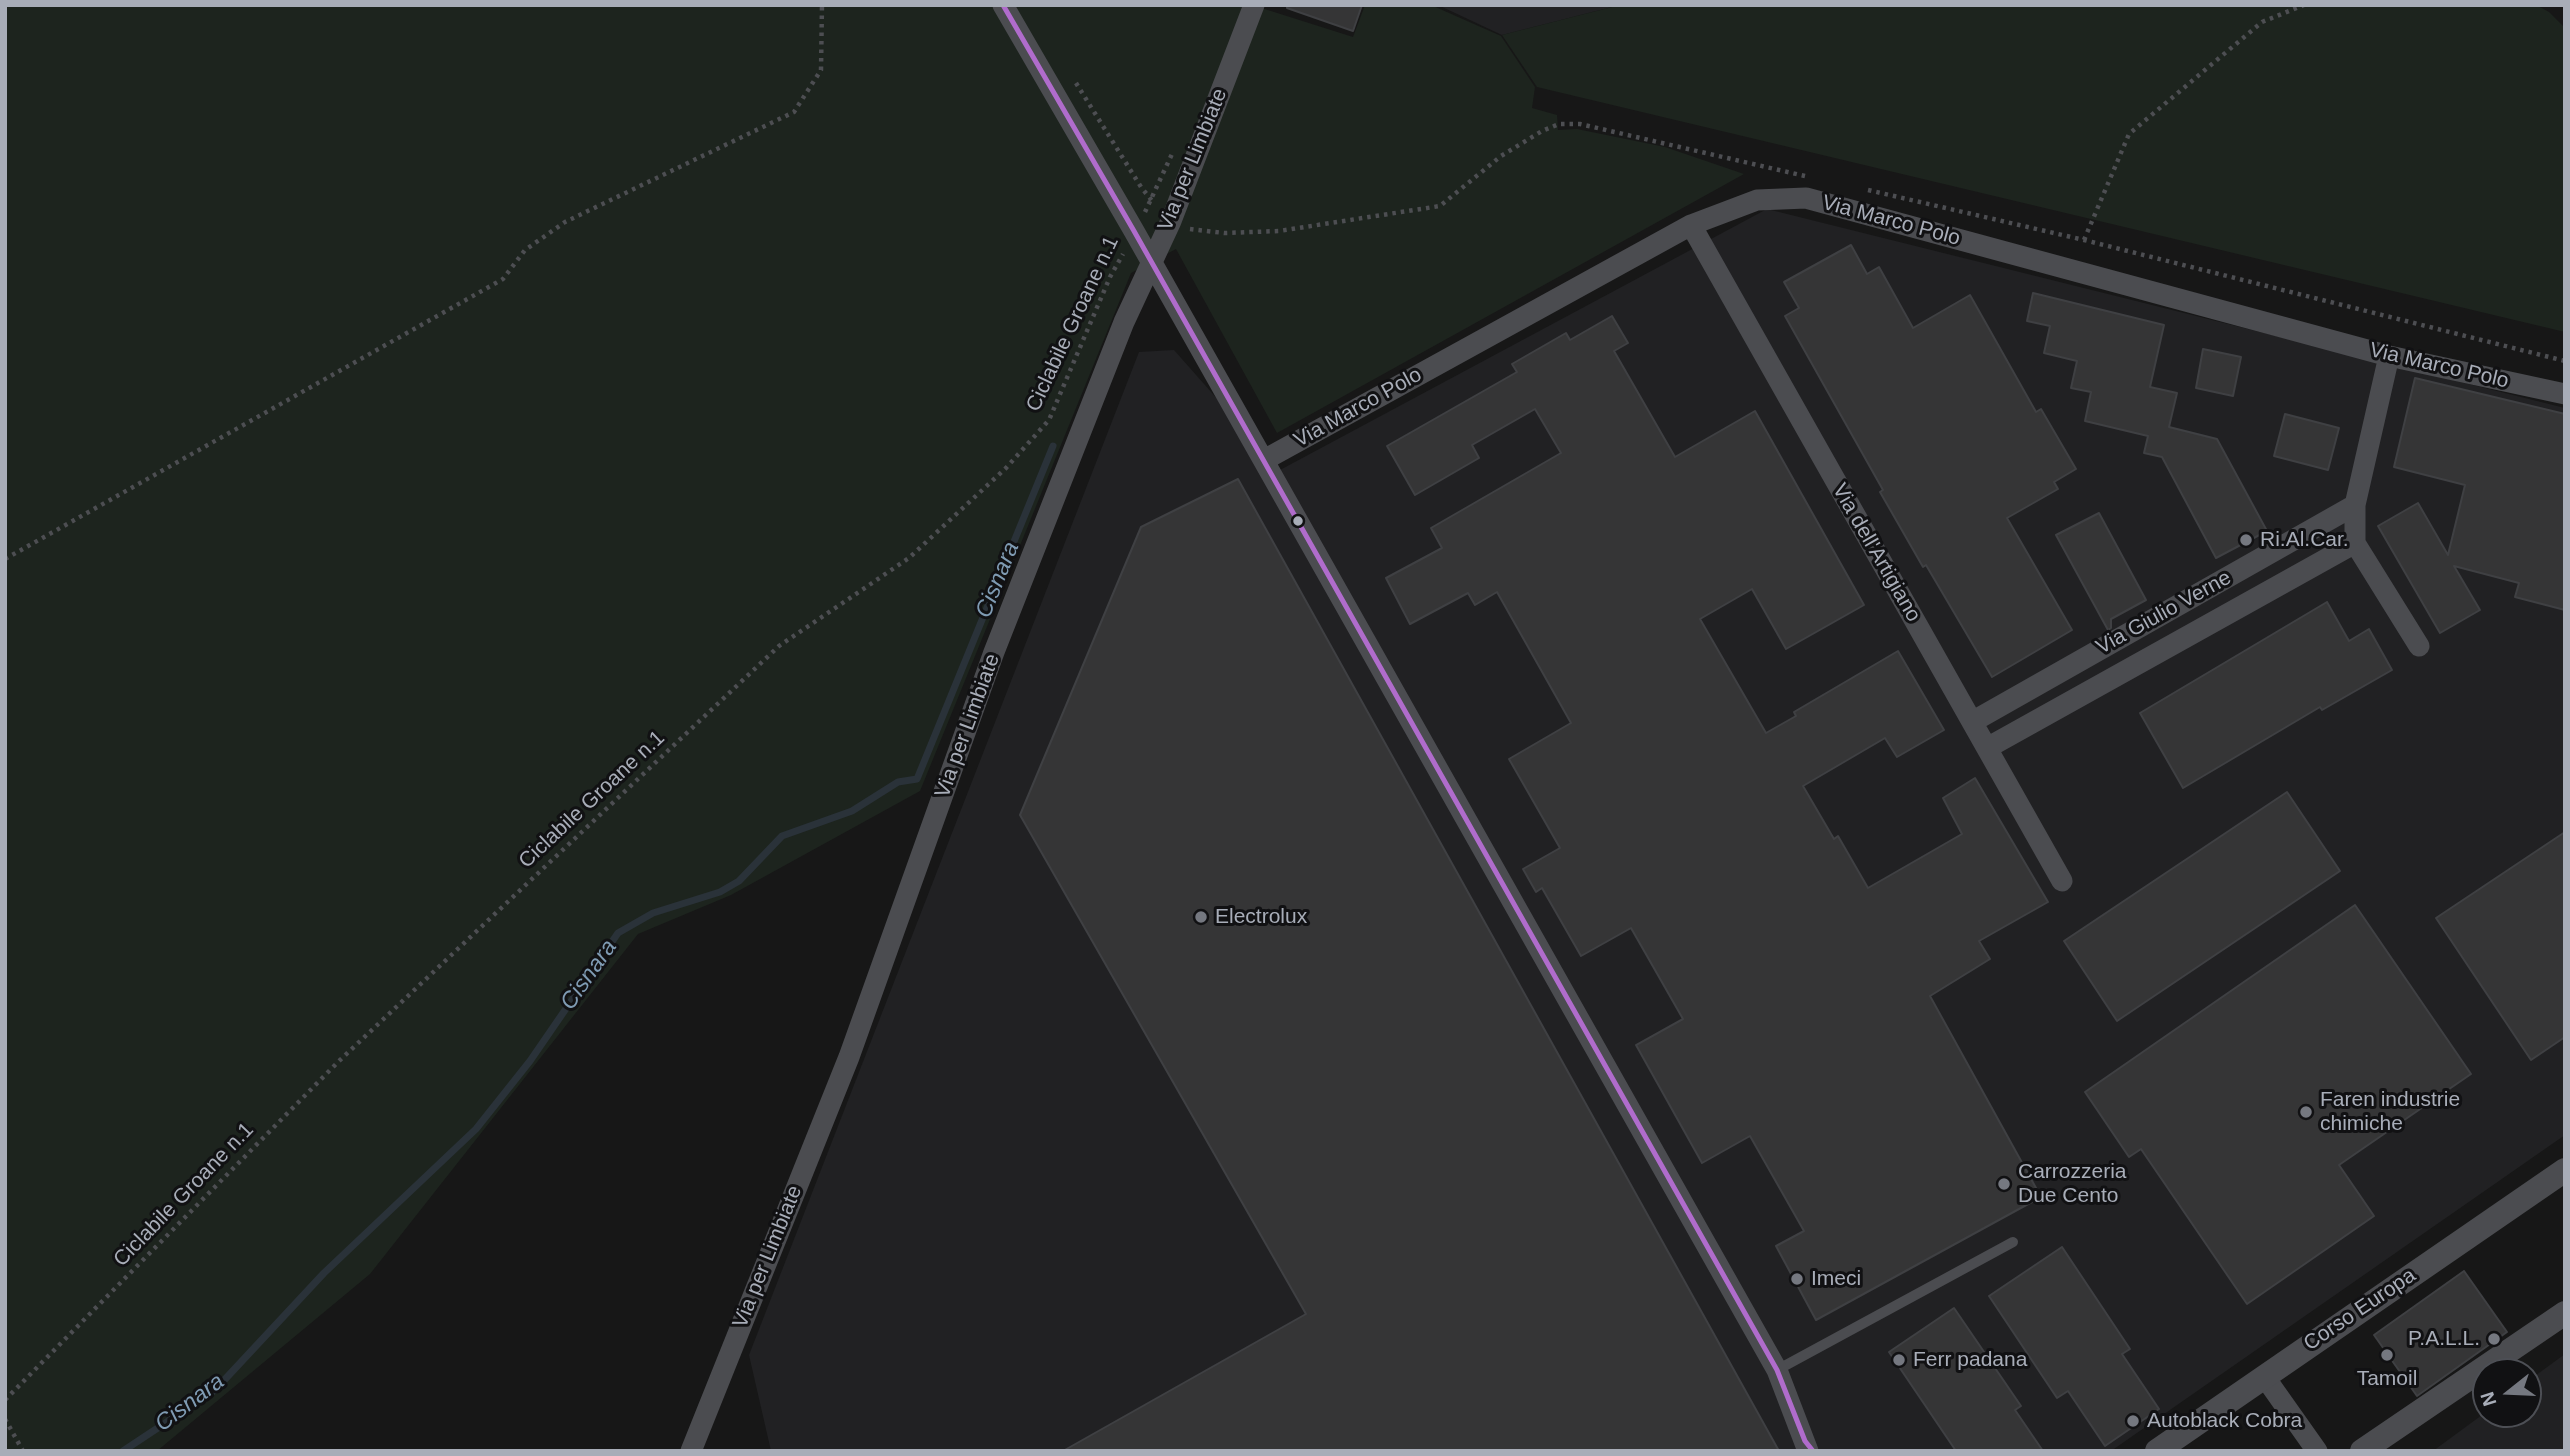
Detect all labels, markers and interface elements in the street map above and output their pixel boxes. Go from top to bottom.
street label: Via per Limbiate [1153,85,1233,235]
street label: Via Marco Polo [1819,190,1963,252]
street label: Ciclabile Groane n.1 [1021,232,1125,416]
street label: Via Marco Polo [2367,338,2511,394]
street label: Via Marco Polo [1290,363,1426,453]
street label: Via dell'Artigiano [1826,479,1926,627]
unlabelled marker [1291,514,1305,528]
place label: Ri.Al.Car. [2260,527,2349,553]
marker: Ri.Al.Car. [2238,532,2254,548]
water label: Cisnara [970,538,1026,622]
street label: Via Giulio Verne [2092,566,2236,660]
street label: Via per Limbiate [930,651,1006,801]
street label: Ciclabile Groane n.1 [514,726,670,874]
place label: Electrolux [1215,904,1307,930]
marker: Electrolux [1193,909,1209,925]
water label: Cisnara [555,935,623,1015]
place label: Faren industrie chimiche [2320,1087,2460,1137]
marker: Faren industrie chimiche [2298,1104,2314,1120]
street label: Ciclabile Groane n.1 [109,1118,259,1272]
place label: Carrozzeria Due Cento [2018,1159,2127,1209]
marker: Carrozzeria Due Cento [1996,1176,2012,1192]
street label: Via per Limbiate [728,1182,808,1332]
street label: Corso Europa [2299,1263,2421,1357]
place label: Imeci [1811,1266,1861,1292]
marker: Imeci [1789,1271,1805,1287]
place label: P.A.L.L. [2408,1326,2480,1352]
marker: P.A.L.L. [2486,1331,2502,1347]
place label: Ferr padana [1913,1347,2027,1373]
marker: Tamoil [2379,1347,2395,1363]
marker: Ferr padana [1891,1352,1907,1368]
north arrow [2472,1358,2542,1428]
place label: Tamoil [2357,1366,2417,1392]
water label: Cisnara [150,1368,230,1438]
text: N [2476,1389,2501,1409]
place label: Autoblack Cobra [2147,1408,2302,1434]
marker: Autoblack Cobra [2125,1413,2141,1429]

